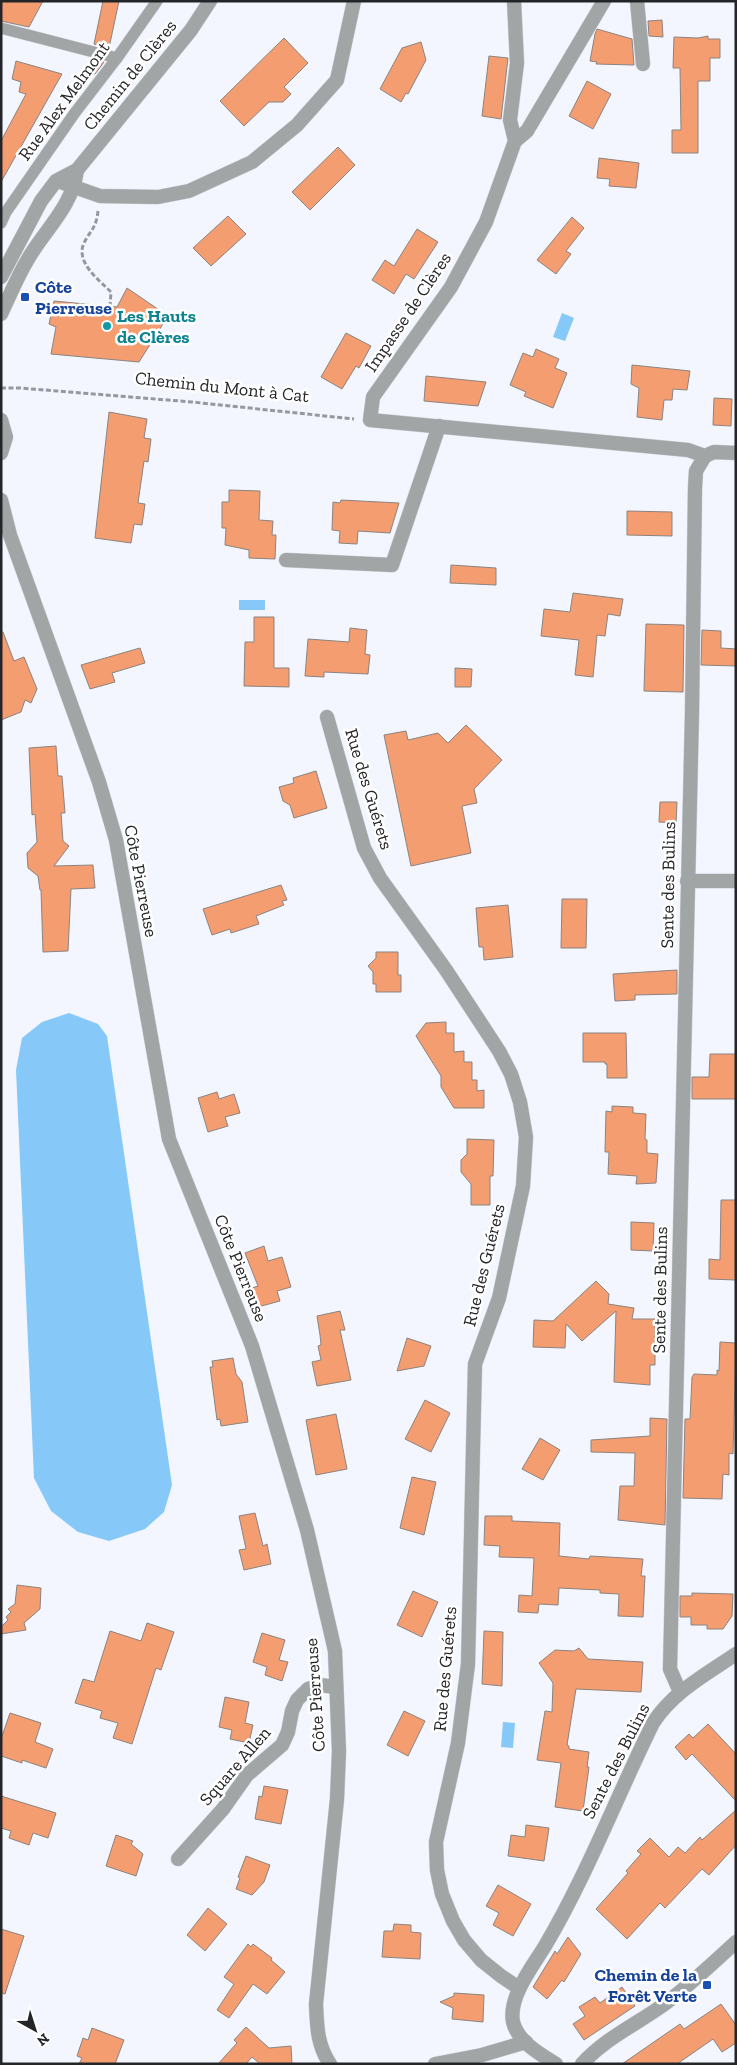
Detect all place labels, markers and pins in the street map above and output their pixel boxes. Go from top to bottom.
place label: Côte Pierreuse [35,276,112,319]
marker: Côte Pierreuse [19,291,31,303]
place label: Les Hauts de Clères [117,305,196,348]
marker: Les Hauts de Clères [101,320,113,332]
place label: Chemin de la Forêt Verte [595,1964,697,2007]
marker: Chemin de la Forêt Verte [701,1979,713,1991]

